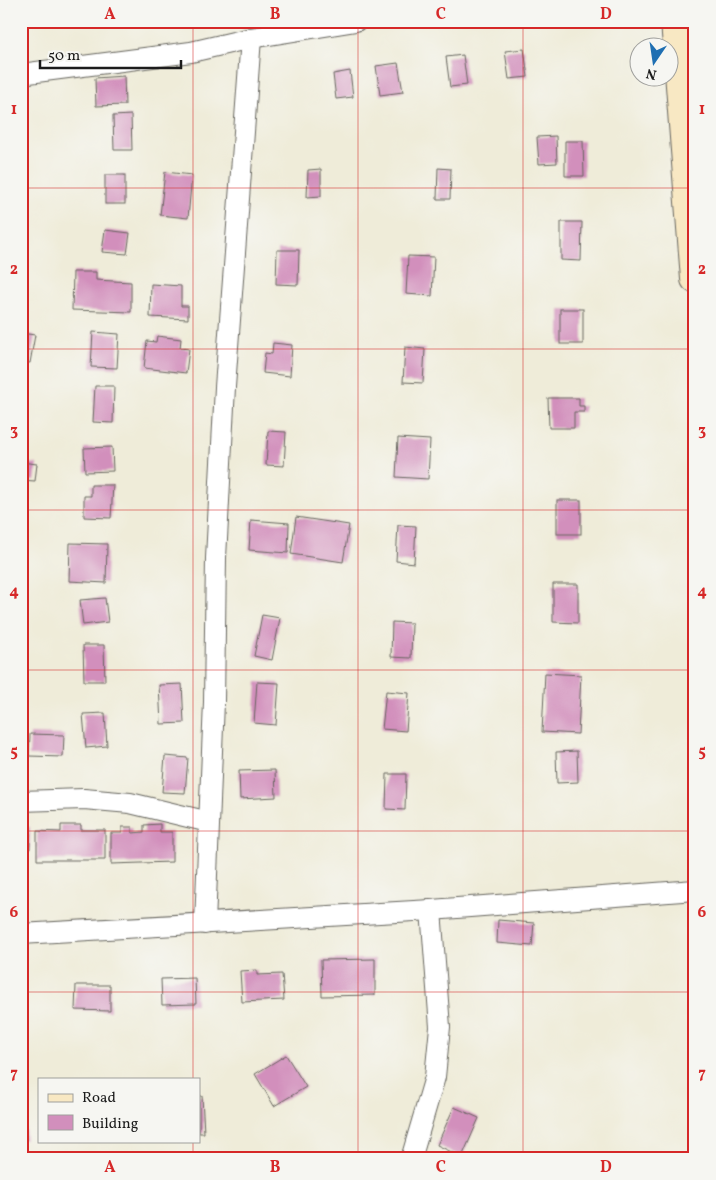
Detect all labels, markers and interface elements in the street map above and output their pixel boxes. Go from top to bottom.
text: A [104,4,116,26]
text: B [270,4,281,26]
text: C [436,4,446,26]
text: D [600,4,612,26]
scale bar [40,38,181,70]
north arrow [628,38,678,88]
text: 50 m [48,46,80,67]
text: N [644,63,659,84]
text: 1 [11,99,17,121]
text: 1 [699,99,705,121]
text: 2 [10,259,18,281]
text: 2 [698,259,706,281]
text: 3 [10,420,18,442]
text: 3 [698,420,706,442]
text: 4 [9,581,19,603]
text: 4 [697,581,707,603]
text: 5 [10,741,18,763]
text: 5 [698,741,706,763]
text: 6 [10,902,19,924]
text: 6 [698,902,707,924]
text: 7 [10,1063,18,1085]
text: 7 [698,1063,706,1085]
legend [38,1078,200,1142]
text: Road [82,1088,116,1109]
text: Building [82,1114,139,1135]
text: A [104,1157,116,1179]
text: B [270,1157,281,1179]
text: C [436,1157,446,1179]
text: D [600,1157,612,1179]

